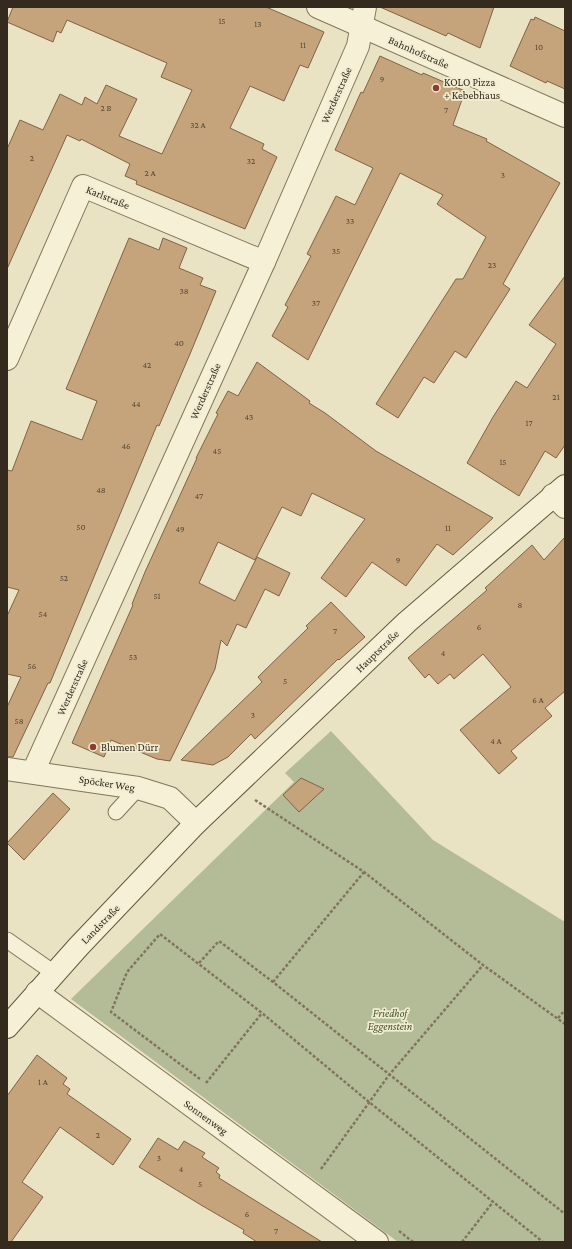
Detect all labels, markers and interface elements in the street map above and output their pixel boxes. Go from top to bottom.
house number: 15 [218,16,226,26]
house number: 13 [254,19,262,29]
street label: Bahnhofstraße [387,33,451,71]
house number: 11 [300,40,306,50]
house number: 10 [535,42,543,52]
street label: Werderstraße [318,65,354,125]
house number: 9 [380,74,385,84]
place label: KOLO Pizza + Kebebhaus [444,76,500,101]
marker: KOLO Pizza + Kebebhaus [431,83,441,93]
house number: 2 B [101,103,112,113]
house number: 7 [444,105,448,115]
house number: 32 A [190,120,207,130]
house number: 2 [30,153,34,163]
house number: 32 [247,156,255,166]
house number: 2 A [144,168,156,178]
house number: 3 [501,170,505,180]
street label: Karlstraße [85,183,132,211]
house number: 33 [346,216,354,226]
house number: 35 [332,246,340,256]
house number: 23 [488,260,496,270]
house number: 38 [179,286,189,296]
house number: 37 [312,298,320,308]
house number: 40 [174,338,184,348]
house number: 42 [143,360,151,370]
street label: Werderstraße [187,361,223,421]
house number: 21 [552,392,560,402]
house number: 44 [131,399,141,409]
house number: 43 [245,412,253,422]
house number: 17 [525,418,533,428]
house number: 46 [121,441,131,451]
house number: 45 [213,446,221,456]
house number: 15 [499,457,507,467]
house number: 48 [96,485,106,495]
house number: 47 [195,491,203,501]
house number: 50 [76,522,86,532]
house number: 11 [445,523,451,533]
house number: 49 [175,524,185,534]
house number: 9 [396,555,401,565]
house number: 52 [60,573,68,583]
house number: 51 [153,591,161,601]
house number: 8 [518,600,523,610]
house number: 54 [39,609,48,619]
house number: 6 [477,622,482,632]
house number: 7 [333,626,337,636]
street label: Hauptstraße [353,627,402,675]
house number: 4 [441,648,446,658]
house number: 53 [129,652,137,662]
street label: Werderstraße [54,657,90,717]
house number: 56 [28,661,37,671]
house number: 5 [283,676,287,686]
house number: 6 A [532,695,545,705]
house number: 3 [251,710,255,720]
house number: 58 [14,716,24,726]
house number: 4 A [490,736,503,746]
place label: Blumen Dürr [101,741,158,753]
marker: Blumen Dürr [88,742,98,752]
street label: Spöcker Weg [78,773,137,794]
street label: Landstraße [78,902,122,946]
park label: Friedhof Eggenstein [368,1007,413,1033]
house number: 1 A [38,1077,49,1087]
street label: Sonnenweg [181,1097,231,1138]
house number: 2 [96,1130,100,1140]
house number: 3 [157,1153,161,1163]
house number: 4 [179,1164,184,1174]
house number: 5 [198,1179,202,1189]
house number: 6 [245,1209,250,1219]
house number: 7 [274,1226,278,1236]

